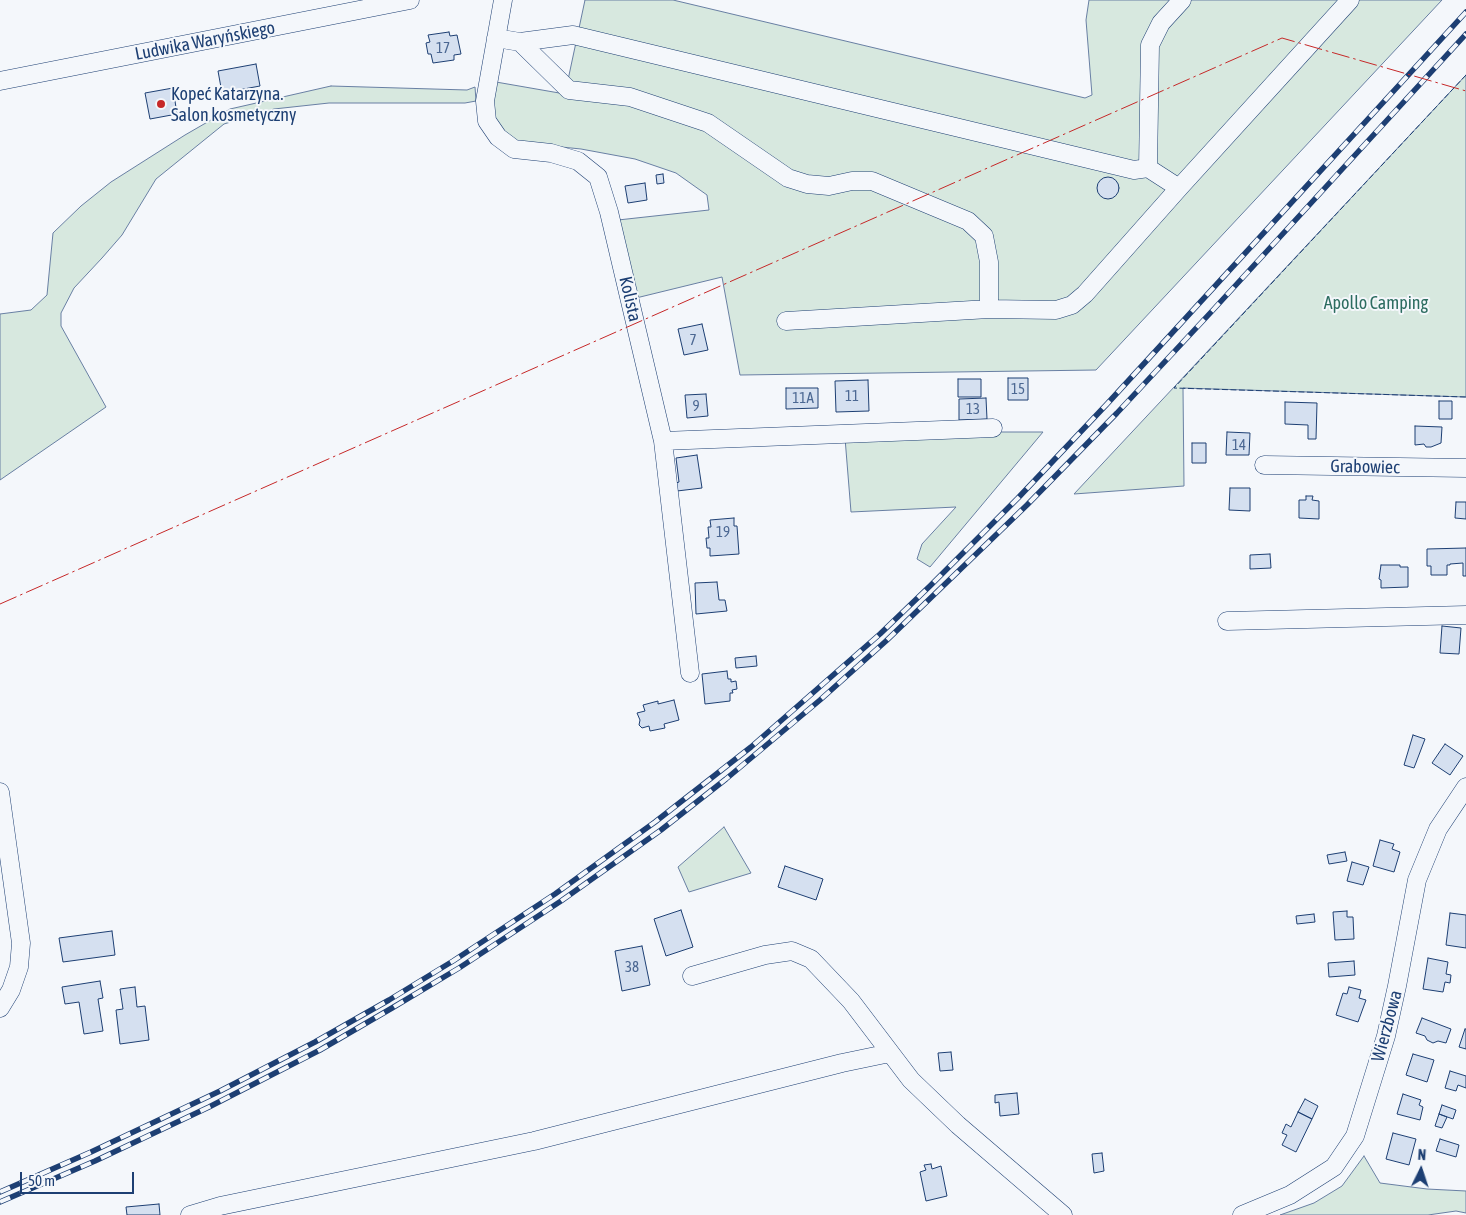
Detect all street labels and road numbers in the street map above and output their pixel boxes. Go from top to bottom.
street label: Ludwika Waryńskiego [133,17,277,65]
street label: Kolista [614,274,646,324]
street label: Grabowiec [1330,456,1400,478]
street label: Wierzbowa [1367,988,1407,1064]

